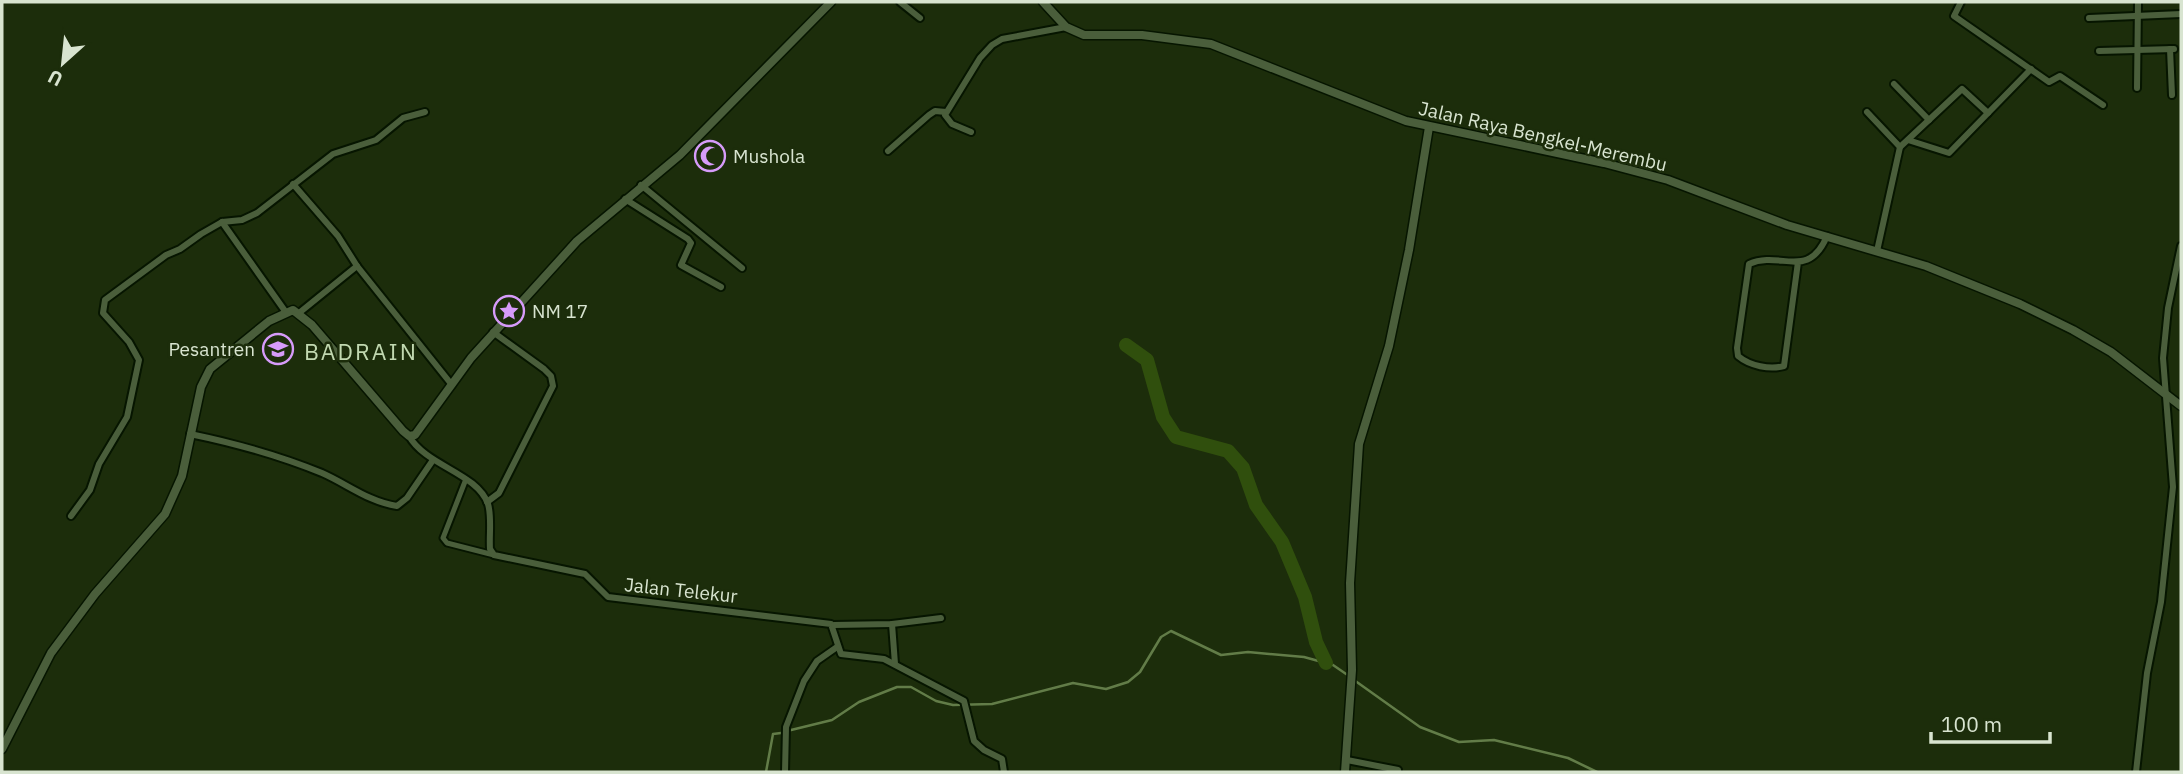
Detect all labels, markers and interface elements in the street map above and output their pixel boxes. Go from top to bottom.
north arrow [28,28,98,98]
text: U [44,64,67,92]
street label: Jalan Raya Bengkel-Merembu [1416,96,1670,176]
mosque icon: Mushola [693,139,727,173]
place label: Mushola [733,144,805,168]
place icon: NM 17 [492,294,526,328]
place label: NM 17 [532,299,588,323]
school or university icon: Pesantren [261,332,295,366]
district label: BADRAIN [304,336,418,366]
place label: Pesantren [168,337,255,361]
street label: Jalan Telekur [623,572,739,608]
scale bar [1931,700,2050,744]
text: 100 m [1941,710,2002,738]

